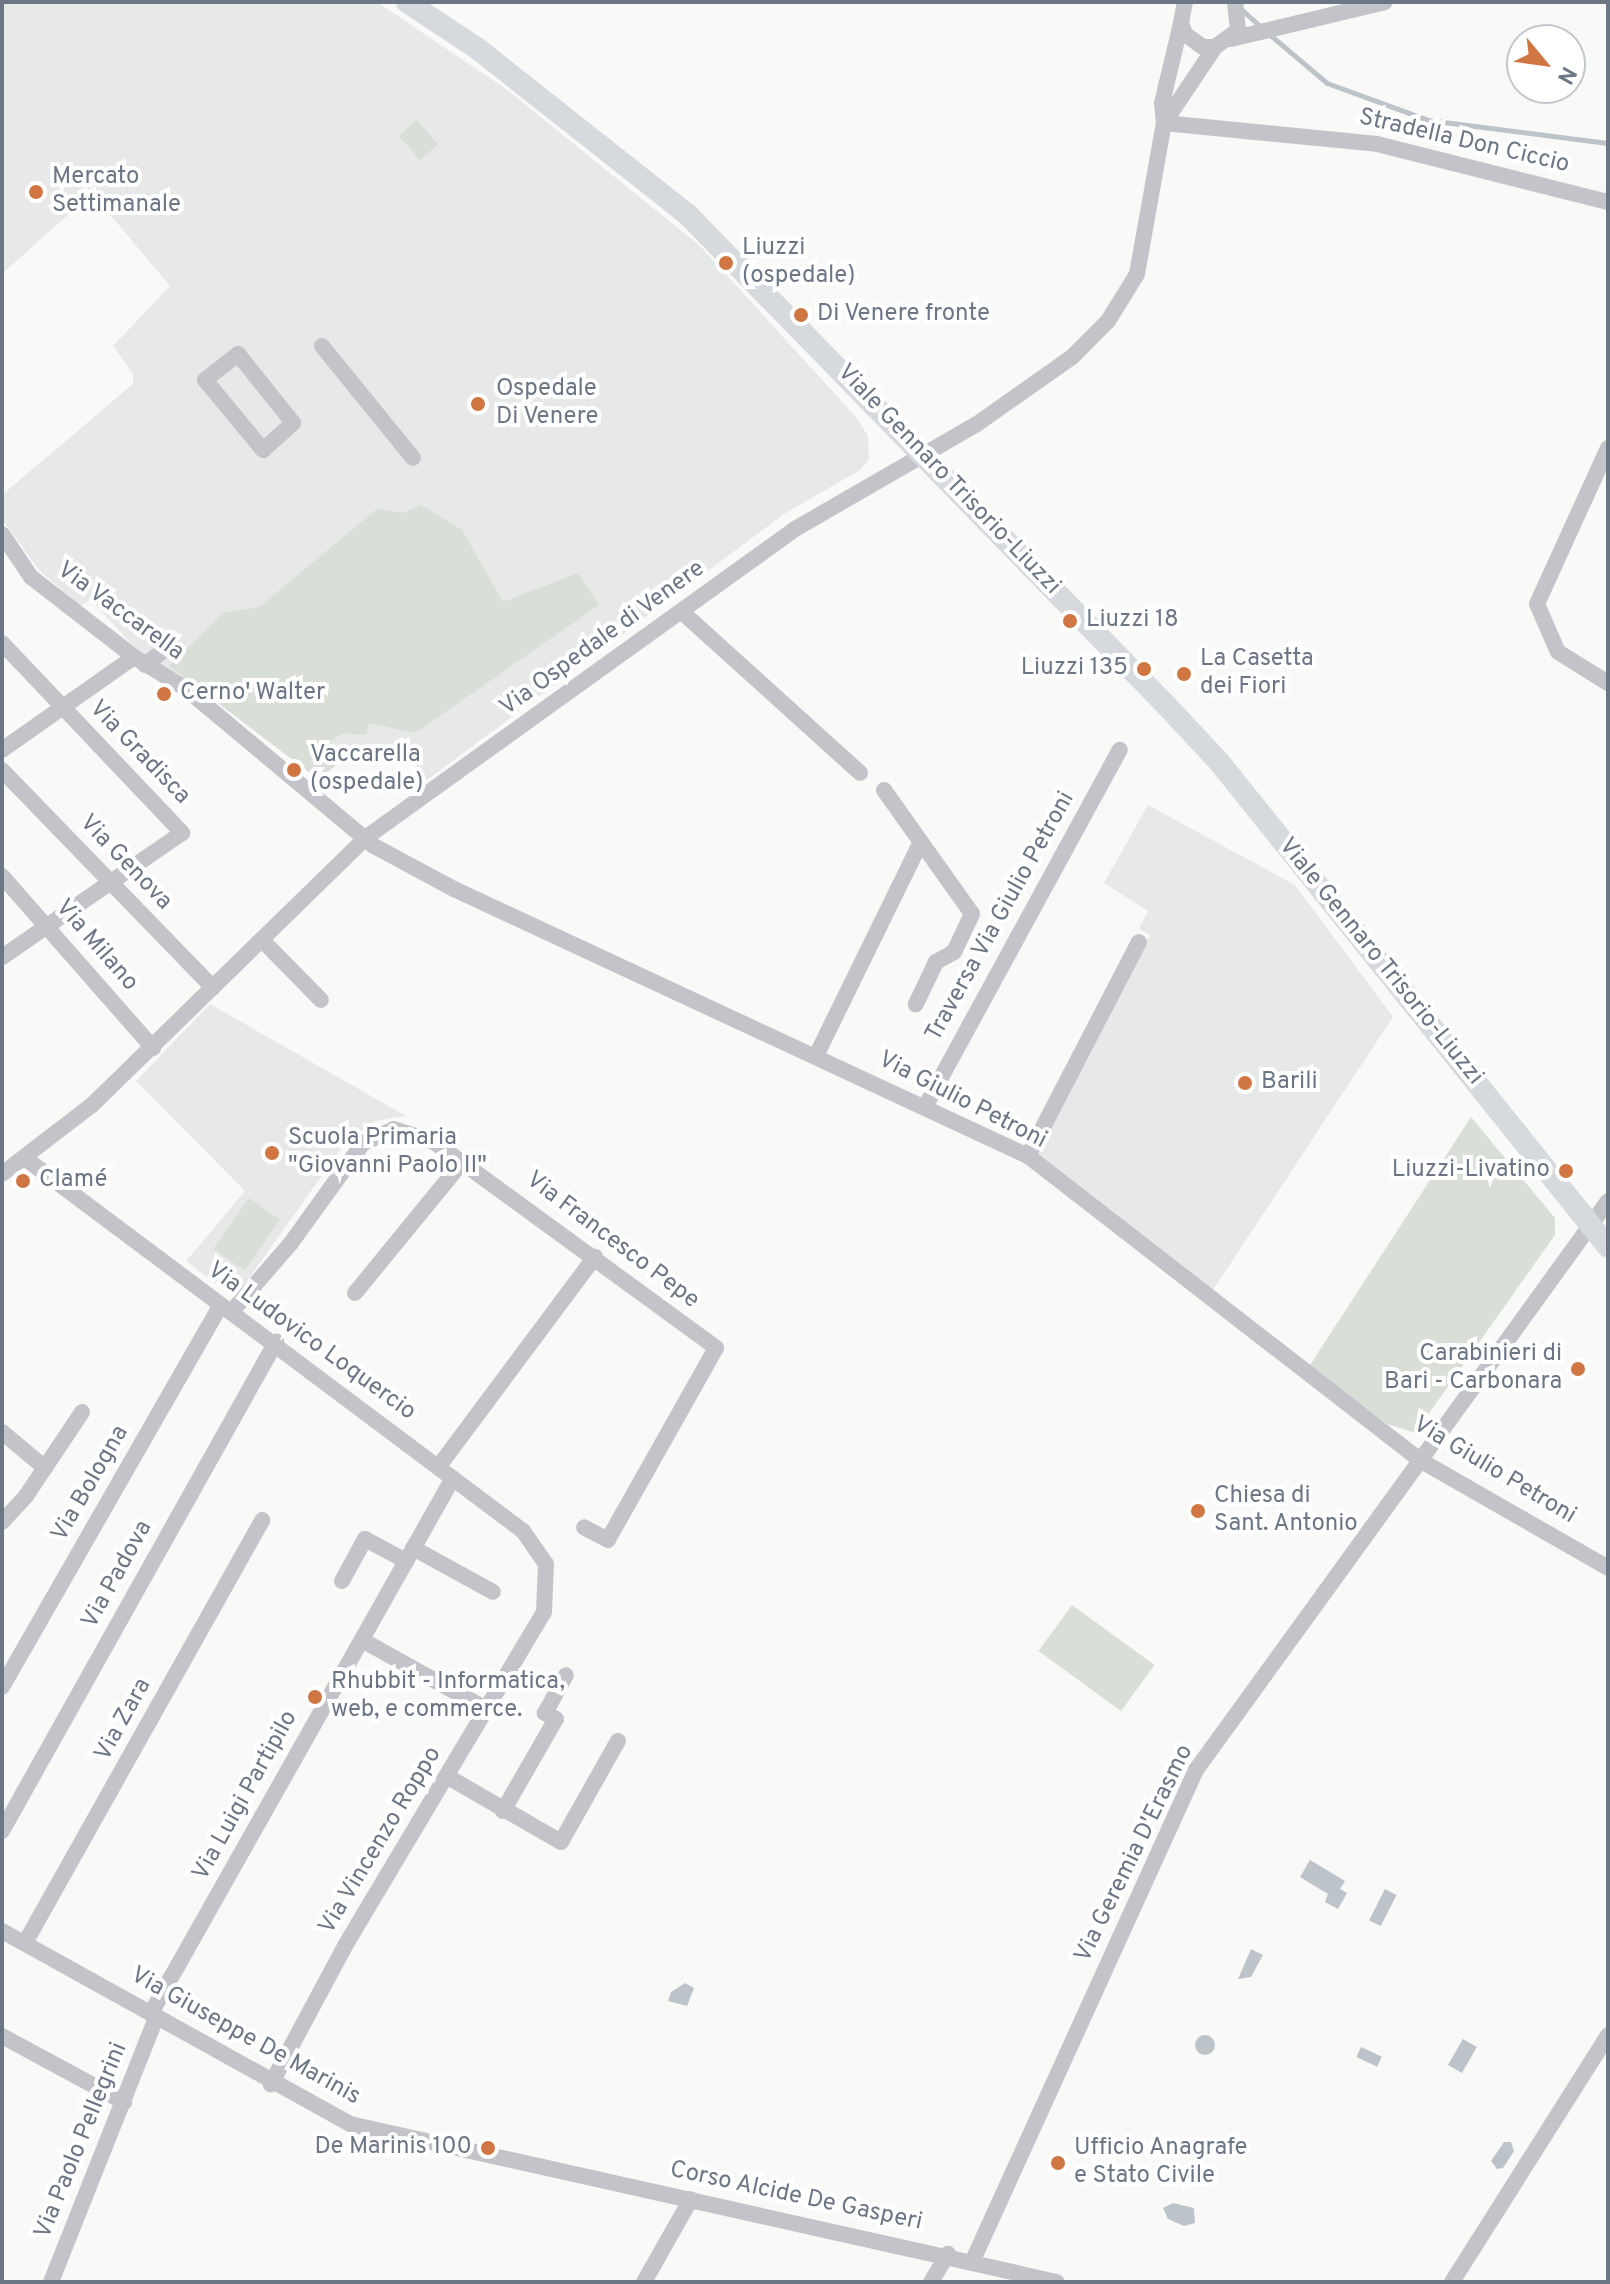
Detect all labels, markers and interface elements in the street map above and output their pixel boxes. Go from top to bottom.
north arrow [1506,24,1586,104]
text: N [1550,61,1581,88]
street label: Stradella Don Ciccio [1356,104,1572,180]
place label: Mercato Settimanale [52,164,181,220]
marker: Mercato Settimanale [27,183,45,201]
place label: Liuzzi (ospedale) [742,235,855,291]
marker: Liuzzi (ospedale) [717,254,735,272]
place label: Di Venere fronte [817,301,991,329]
marker: Di Venere fronte [792,306,810,324]
street label: Viale Gennaro Trisorio-Liuzzi [830,358,1066,602]
place label: Ospedale Di Venere [496,376,599,432]
marker: Ospedale Di Venere [467,393,489,415]
street label: Via Ospedale di Venere [495,555,711,723]
street label: Via Vaccarella [51,556,189,668]
place label: Liuzzi 18 [1086,607,1179,635]
marker: Liuzzi 18 [1061,612,1079,630]
place label: La Casetta dei Fiori [1200,646,1314,702]
place label: Liuzzi 135 [1021,655,1128,683]
marker: Liuzzi 135 [1135,660,1153,678]
marker: La Casetta dei Fiori [1175,665,1193,683]
place label: Cerno' Walter [180,680,326,708]
marker: Cerno' Walter [155,685,173,703]
street label: Via Gradisca [82,695,196,811]
place label: Vaccarella (ospedale) [310,742,423,798]
marker: Vaccarella (ospedale) [285,761,303,779]
street label: Traversa Via Giulio Petroni [920,787,1082,1047]
street label: Via Genova [73,809,177,917]
street label: Viale Gennaro Trisorio-Liuzzi [1271,832,1489,1092]
street label: Via Milano [48,894,144,998]
street label: Via Giulio Petroni [873,1046,1051,1156]
place label: Barili [1261,1069,1318,1097]
marker: Barili [1236,1074,1254,1092]
place label: Scuola Primaria "Giovanni Paolo II" [288,1125,487,1181]
marker: Scuola Primaria "Giovanni Paolo II" [263,1144,281,1162]
place label: Liuzzi-Livatino [1392,1157,1550,1185]
marker: Liuzzi-Livatino [1557,1162,1575,1180]
street label: Via Francesco Pepe [520,1166,704,1316]
place label: Clamé [39,1167,107,1195]
marker: Clamé [14,1172,32,1190]
street label: Via Ludovico Loquercio [201,1257,421,1427]
place label: Carabinieri di Bari - Carbonara [1384,1341,1562,1397]
marker: Carabinieri di Bari - Carbonara [1569,1360,1587,1378]
street label: Via Giulio Petroni [1407,1411,1581,1531]
street label: Via Bologna [46,1421,136,1547]
place label: Chiesa di Sant. Antonio [1214,1483,1359,1539]
marker: Chiesa di Sant. Antonio [1189,1502,1207,1520]
street label: Via Padova [77,1516,159,1634]
place label: Rhubbit - Informatica, web, e commerce. [331,1669,565,1725]
street label: Via Zara [90,1674,158,1766]
marker: Rhubbit - Informatica, web, e commerce. [306,1688,324,1706]
street label: Via Luigi Partipilo [187,1706,305,1886]
street label: Via Geremia D'Erasmo [1070,1740,1200,1968]
street label: Via Vincenzo Roppo [313,1742,449,1940]
street label: Via Giuseppe De Marinis [125,1962,365,2112]
street label: Via Paolo Pellegrini [30,2039,134,2243]
place label: De Marinis 100 [314,2134,472,2162]
place label: Ufficio Anagrafe e Stato Civile [1074,2135,1248,2191]
marker: De Marinis 100 [479,2139,497,2157]
marker: Ufficio Anagrafe e Stato Civile [1049,2154,1067,2172]
street label: Corso Alcide De Gasperi [667,2156,925,2238]

